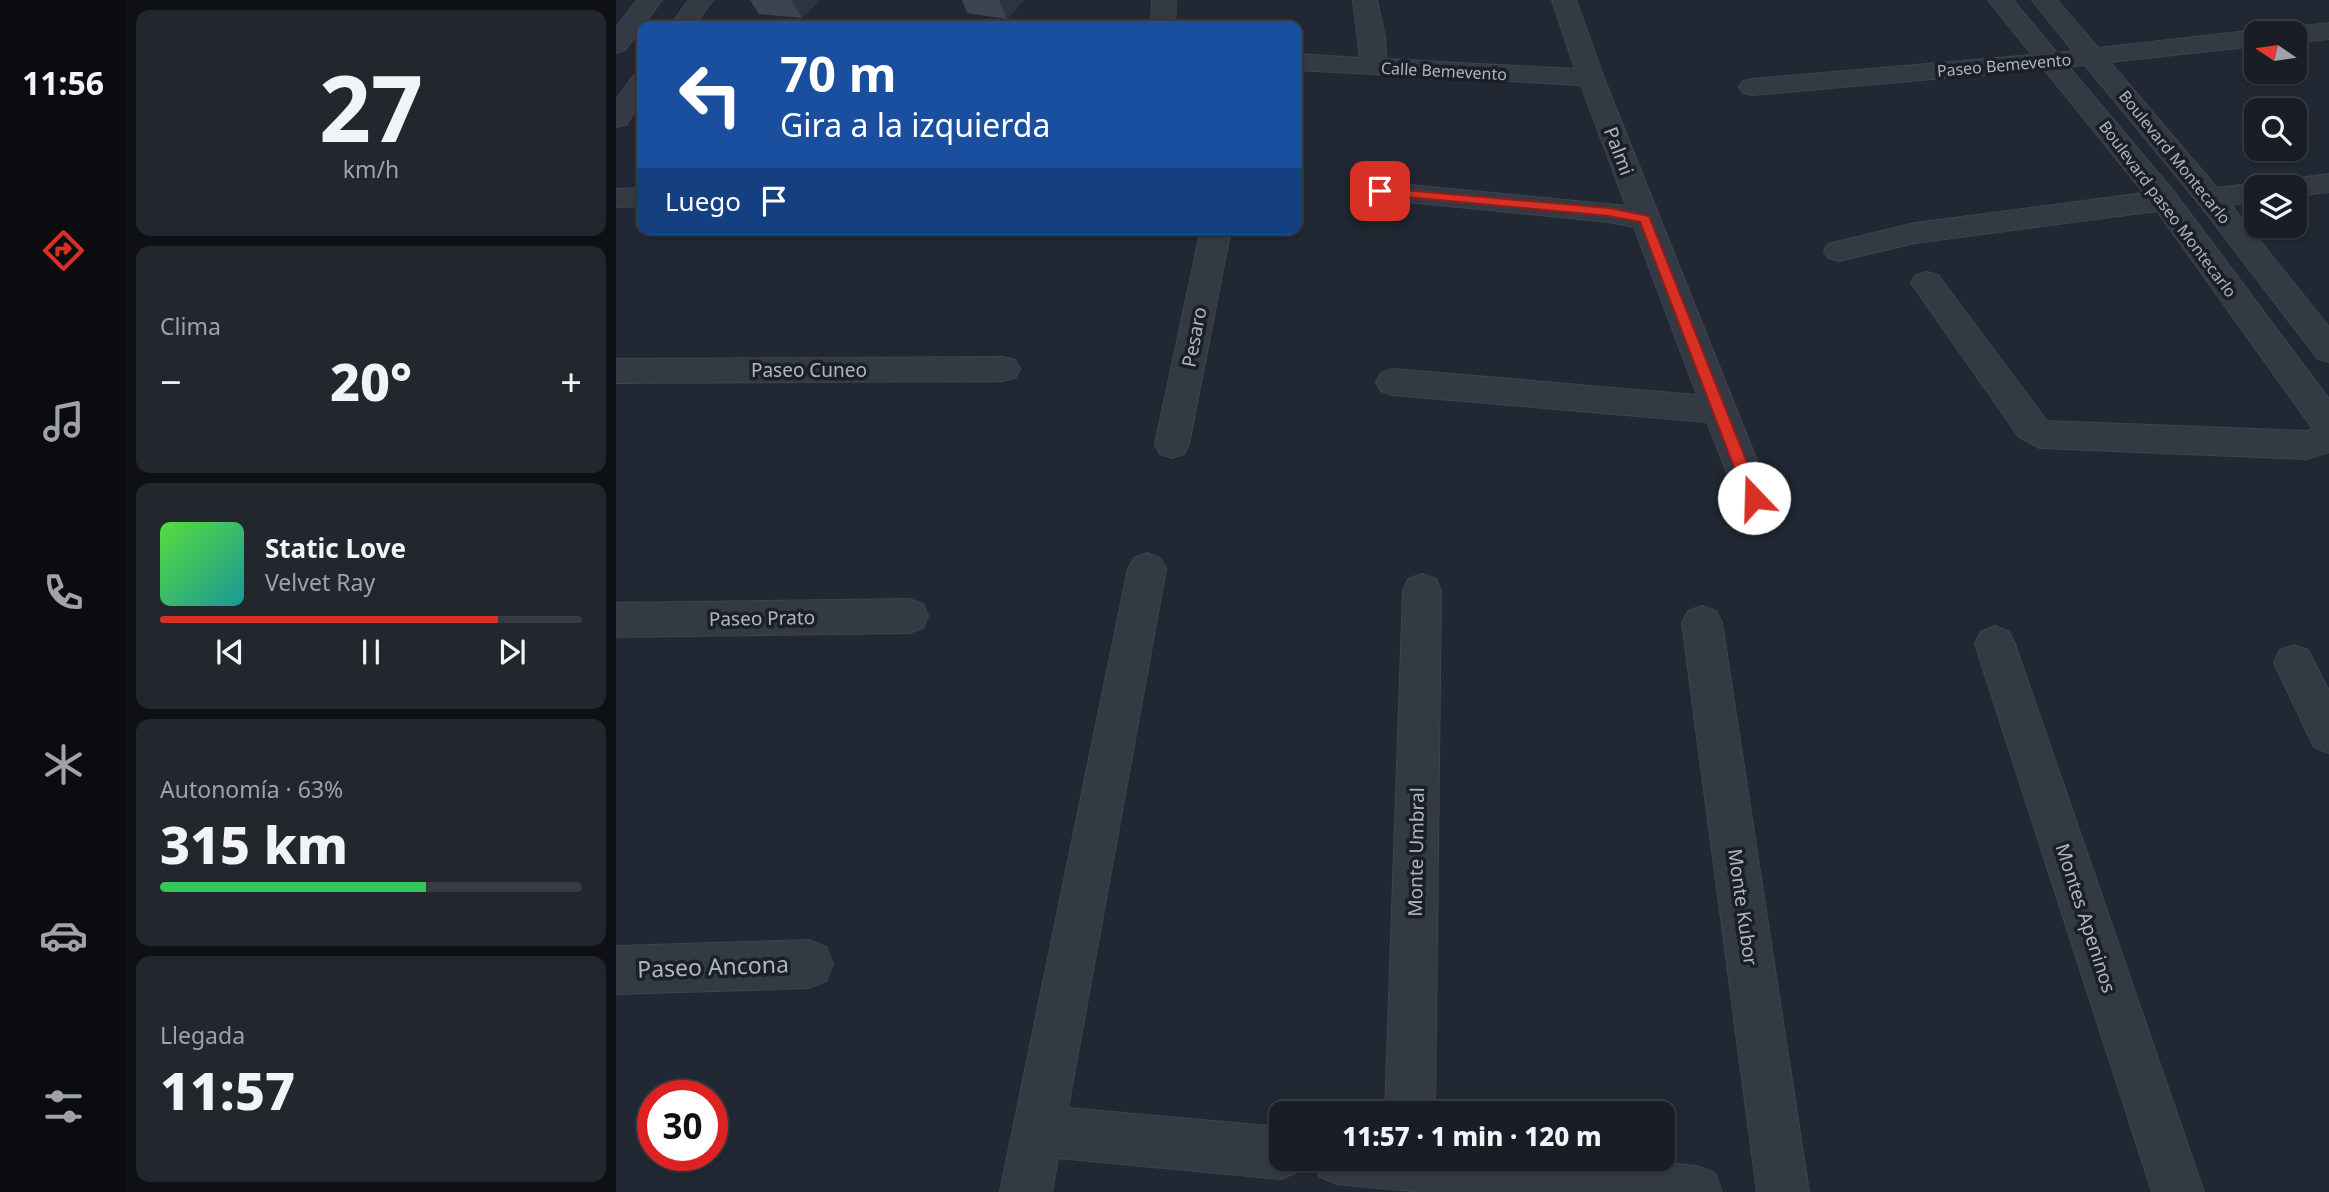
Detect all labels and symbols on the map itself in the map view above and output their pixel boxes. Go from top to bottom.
north arrow [2244,21,2306,84]
street label: Paseo Bemevento [1936,48,2072,82]
street label: Calle Bemevento [1380,57,1508,85]
street label: Boulevard Montecarlo [2114,86,2236,228]
street label: Boulevard paseo Montecarlo [2094,116,2242,302]
street label: Palmi [1598,123,1640,179]
pin [1350,161,1410,221]
street label: Pesaro [1175,305,1213,369]
street label: Paseo Cuneo [751,357,867,383]
position arrow [1717,461,1791,535]
street label: Paseo Prato [709,604,815,632]
street label: Monte Umbral [1402,787,1430,917]
street label: Montes Apeninos [2050,840,2122,996]
street label: Monte Kubor [1722,847,1764,967]
street label: Paseo Ancona [637,947,789,985]
speed limit sign: 30 [637,1080,728,1171]

